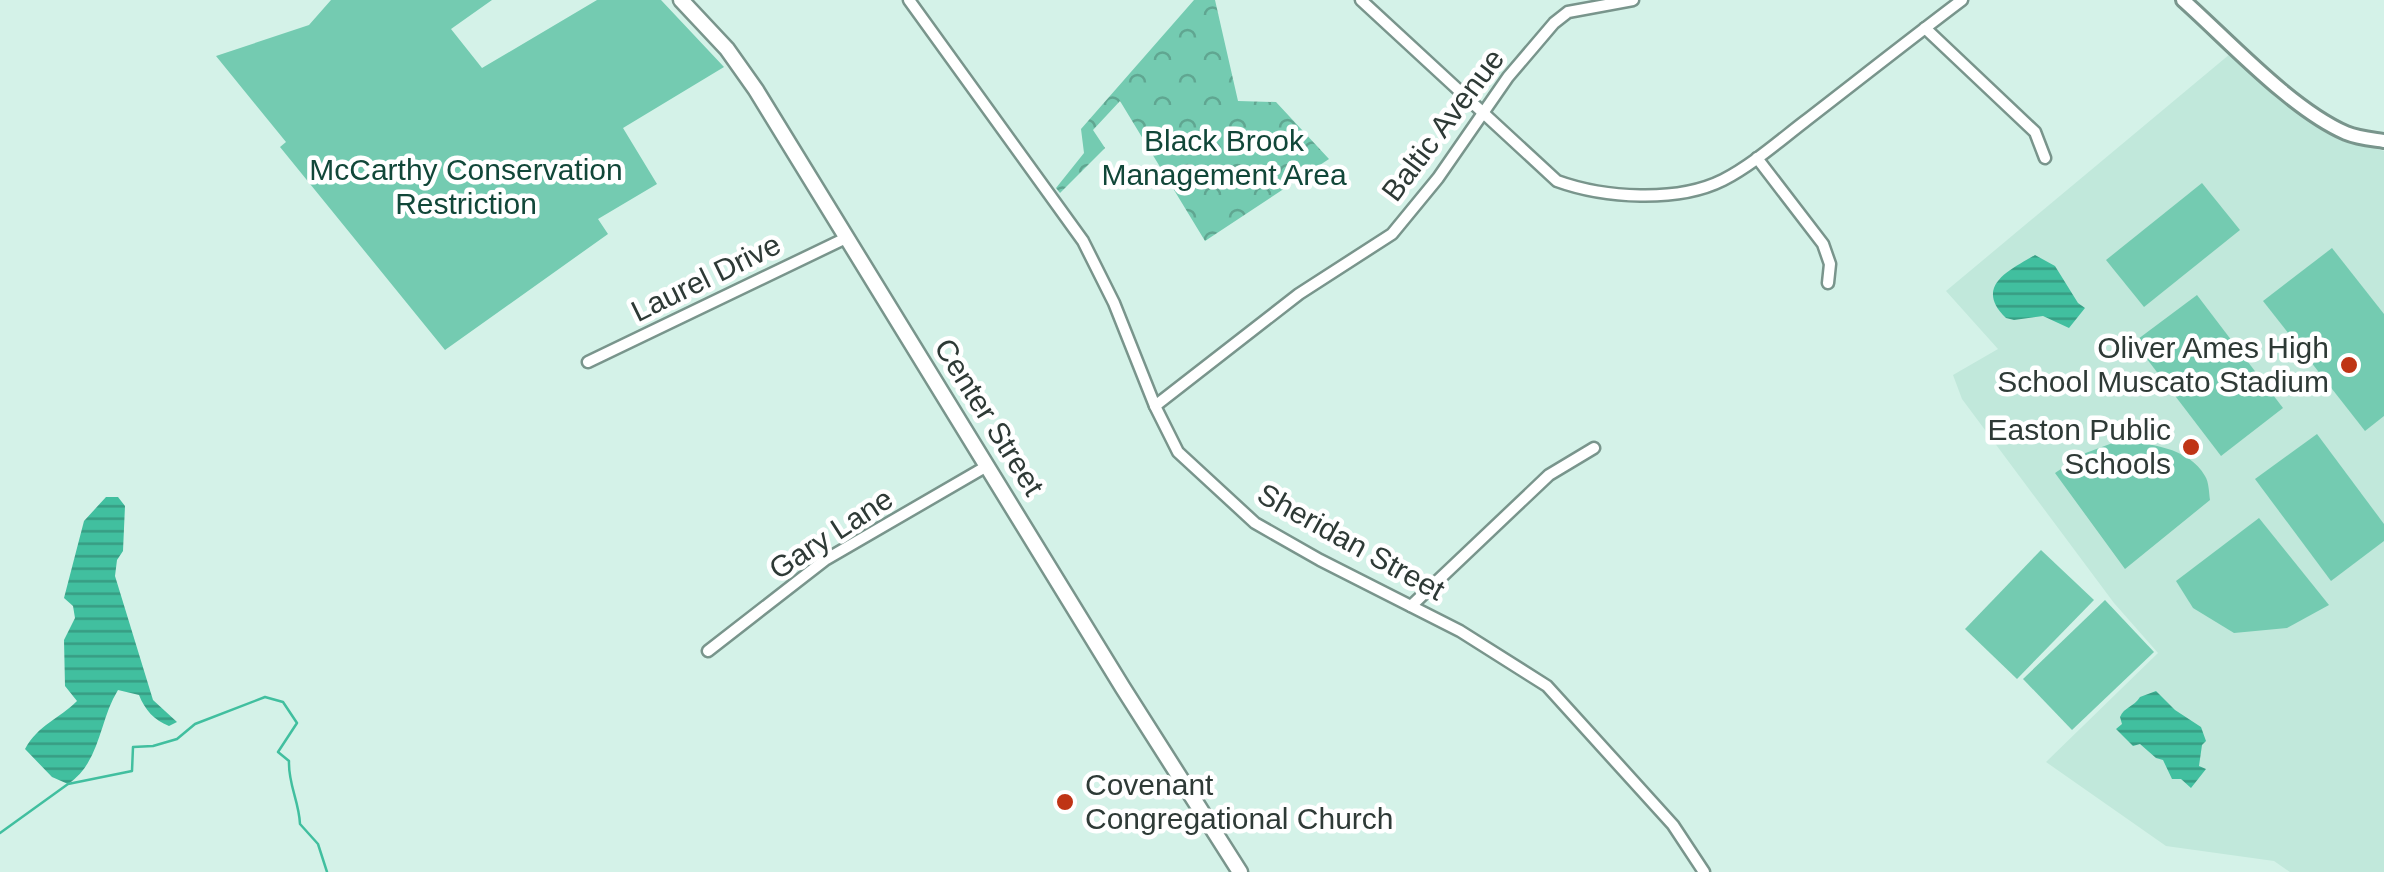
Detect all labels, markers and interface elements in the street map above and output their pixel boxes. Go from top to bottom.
street label: Baltic Avenue [1375,42,1510,207]
park label: Black Brook Management Area [1101,124,1347,191]
park label: McCarthy Conservation Restriction [309,153,623,220]
street label: Laurel Drive [626,227,786,328]
place label: Oliver Ames High School Muscato Stadium [1997,331,2329,398]
street label: Center Street [928,332,1051,502]
marker: Oliver Ames High School Muscato Stadium [2338,354,2360,376]
place label: Easton Public Schools [1988,413,2171,480]
marker: Easton Public Schools [2180,436,2202,458]
street label: Sheridan Street [1252,477,1451,607]
street label: Gary Lane [763,482,898,586]
place label: Covenant Congregational Church [1085,768,1394,835]
marker: Covenant Congregational Church [1054,791,1076,813]

